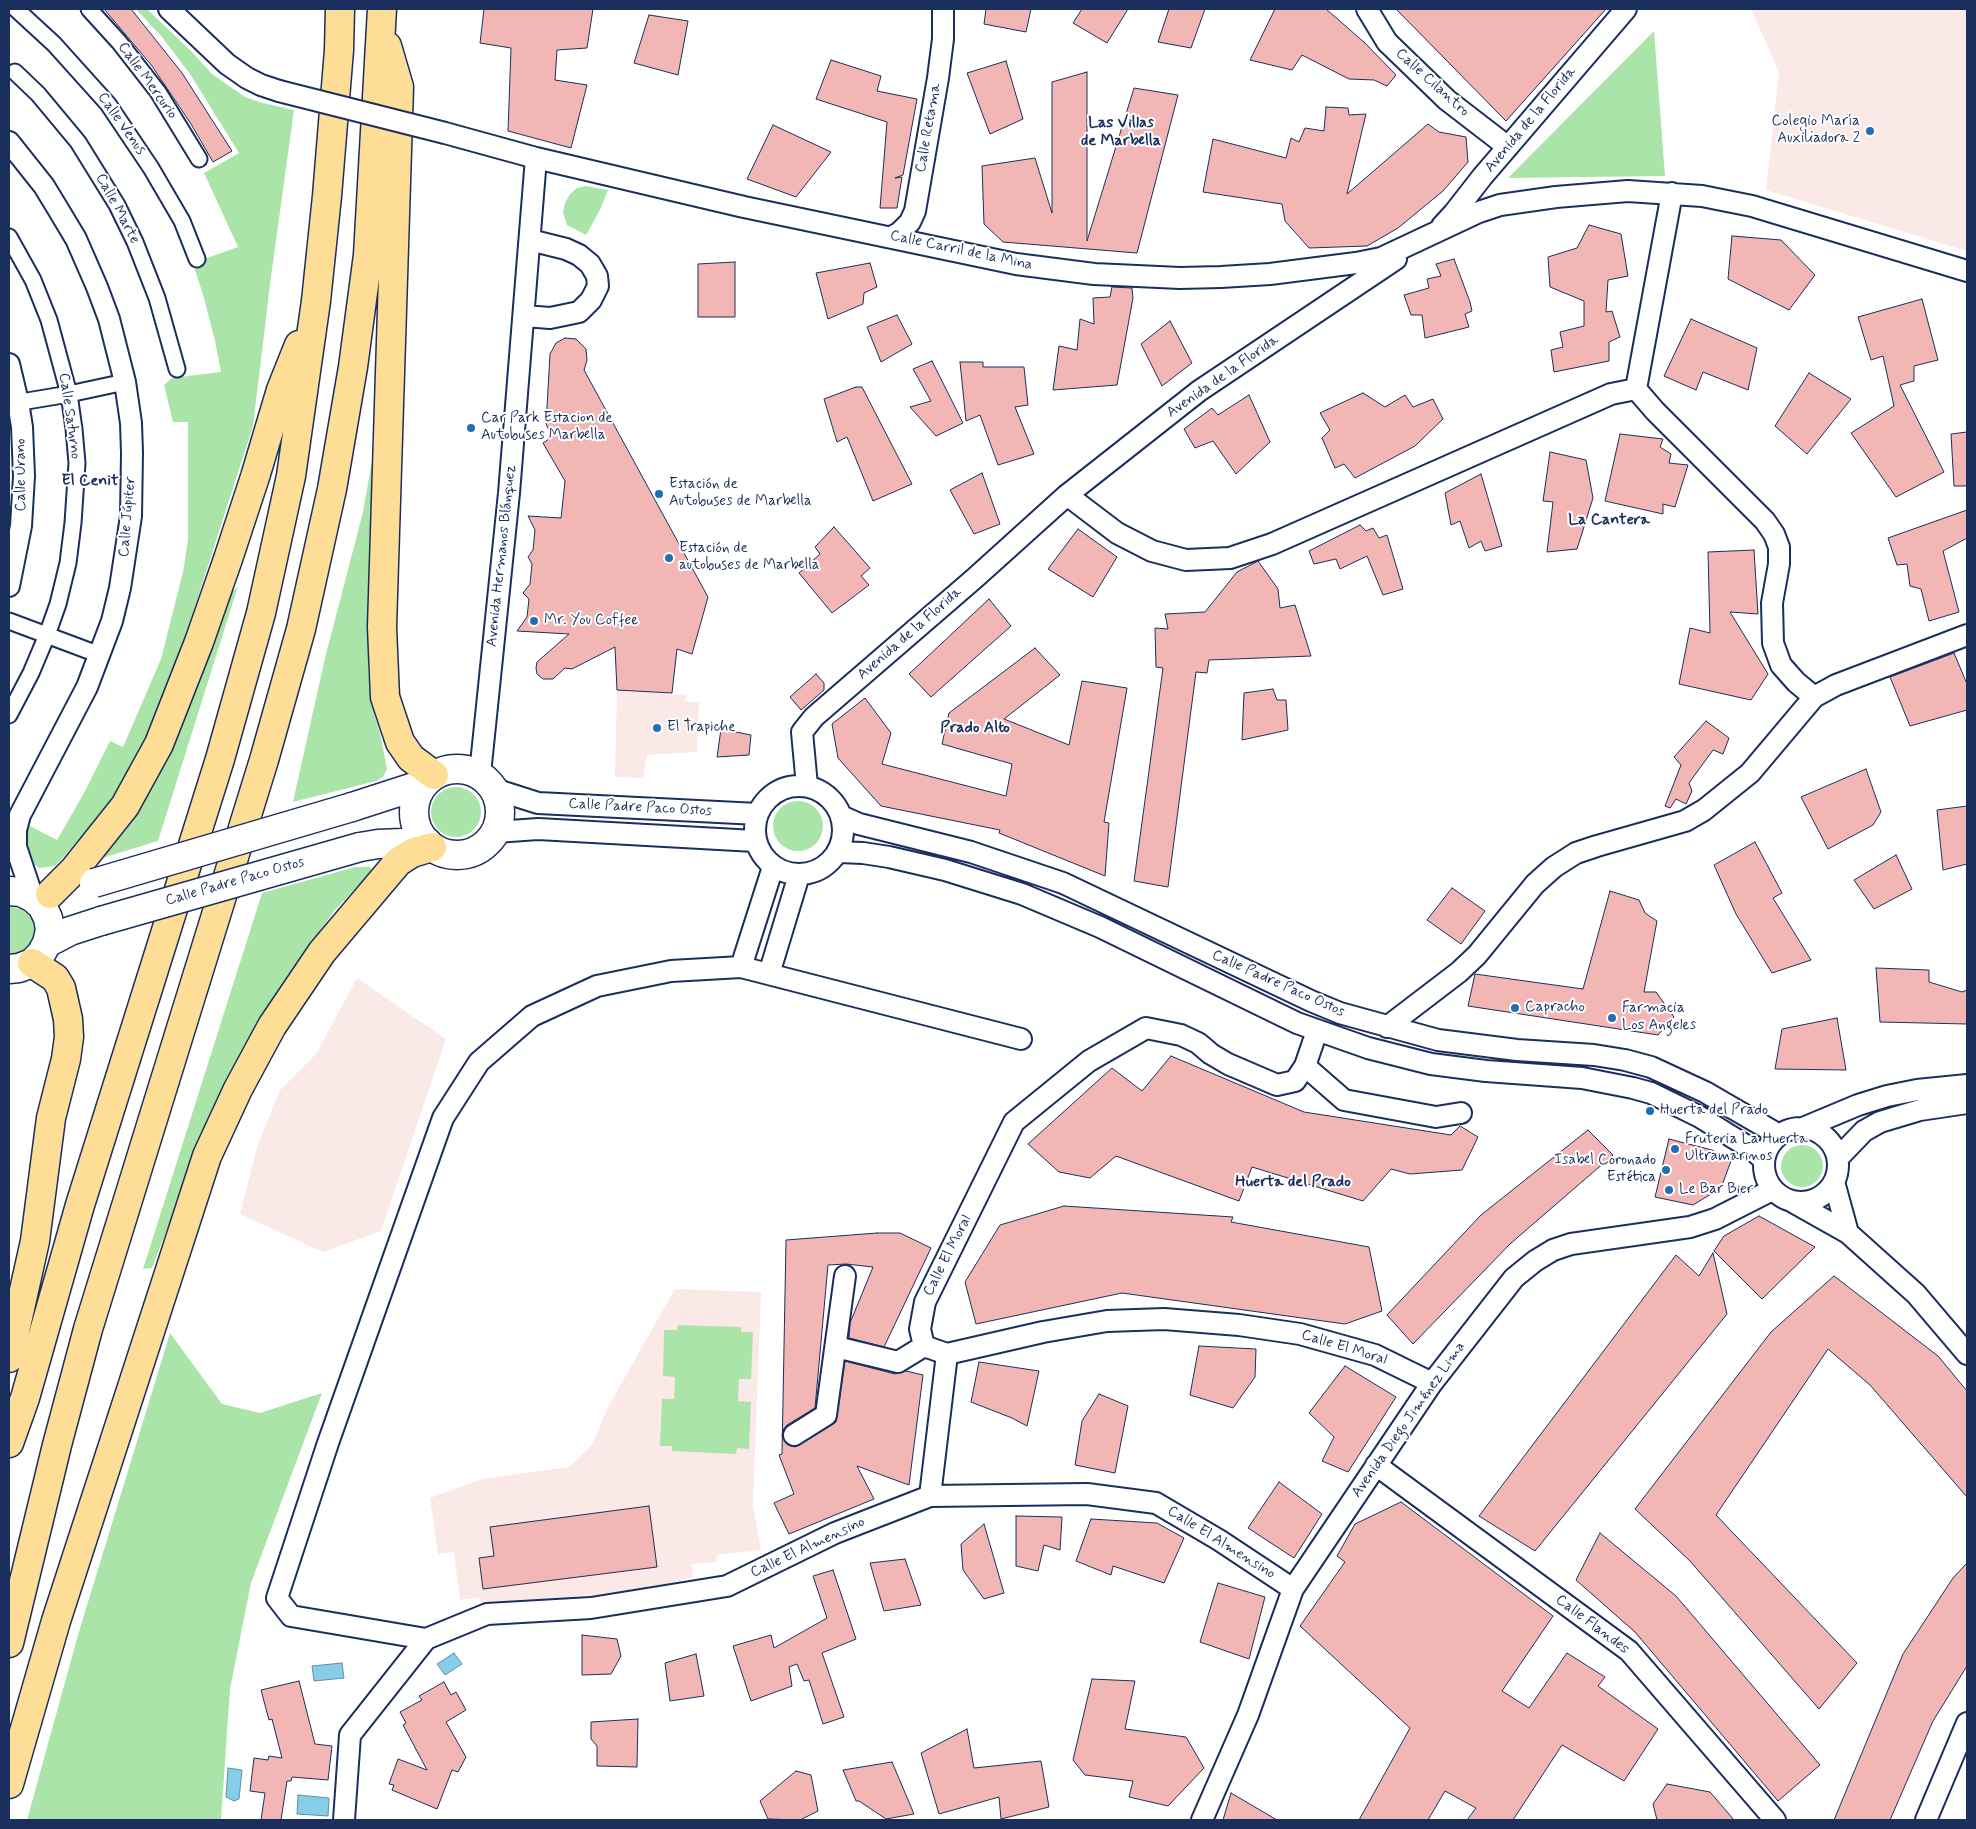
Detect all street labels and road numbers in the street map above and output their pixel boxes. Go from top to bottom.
street label: Calle Mercurio [113,39,181,123]
street label: Calle Cilantro [1391,45,1473,121]
street label: Avenida de la Florida [1481,63,1581,177]
street label: Calle Retama [912,82,946,174]
street label: Calle Venus [93,89,149,159]
street label: Calle Marte [91,171,143,247]
street label: Calle Carril de la Mina [888,227,1034,275]
street label: Avenida de la Florida [1164,332,1282,422]
street label: Calle Saturno [54,372,84,460]
street label: Calle Urano [13,439,31,511]
street label: Avenida Hermanos Blánquez [484,464,520,648]
street label: Calle Júpiter [116,476,140,558]
street label: Avenida de la Florida [854,584,966,684]
street label: Calle Padre Paco Ostos [568,795,712,821]
street label: Calle Padre Paco Ostos [164,854,306,910]
street label: Calle Padre Paco Ostos [1209,947,1347,1021]
street label: Calle El Moral [920,1212,976,1300]
street label: Calle El Moral [1299,1326,1389,1370]
street label: Avenida Diego Jiménez Lima [1348,1339,1470,1501]
street label: Calle El Almensino [1164,1502,1278,1584]
street label: Calle El Almensino [748,1514,868,1582]
street label: Calle Flandes [1552,1591,1632,1659]

